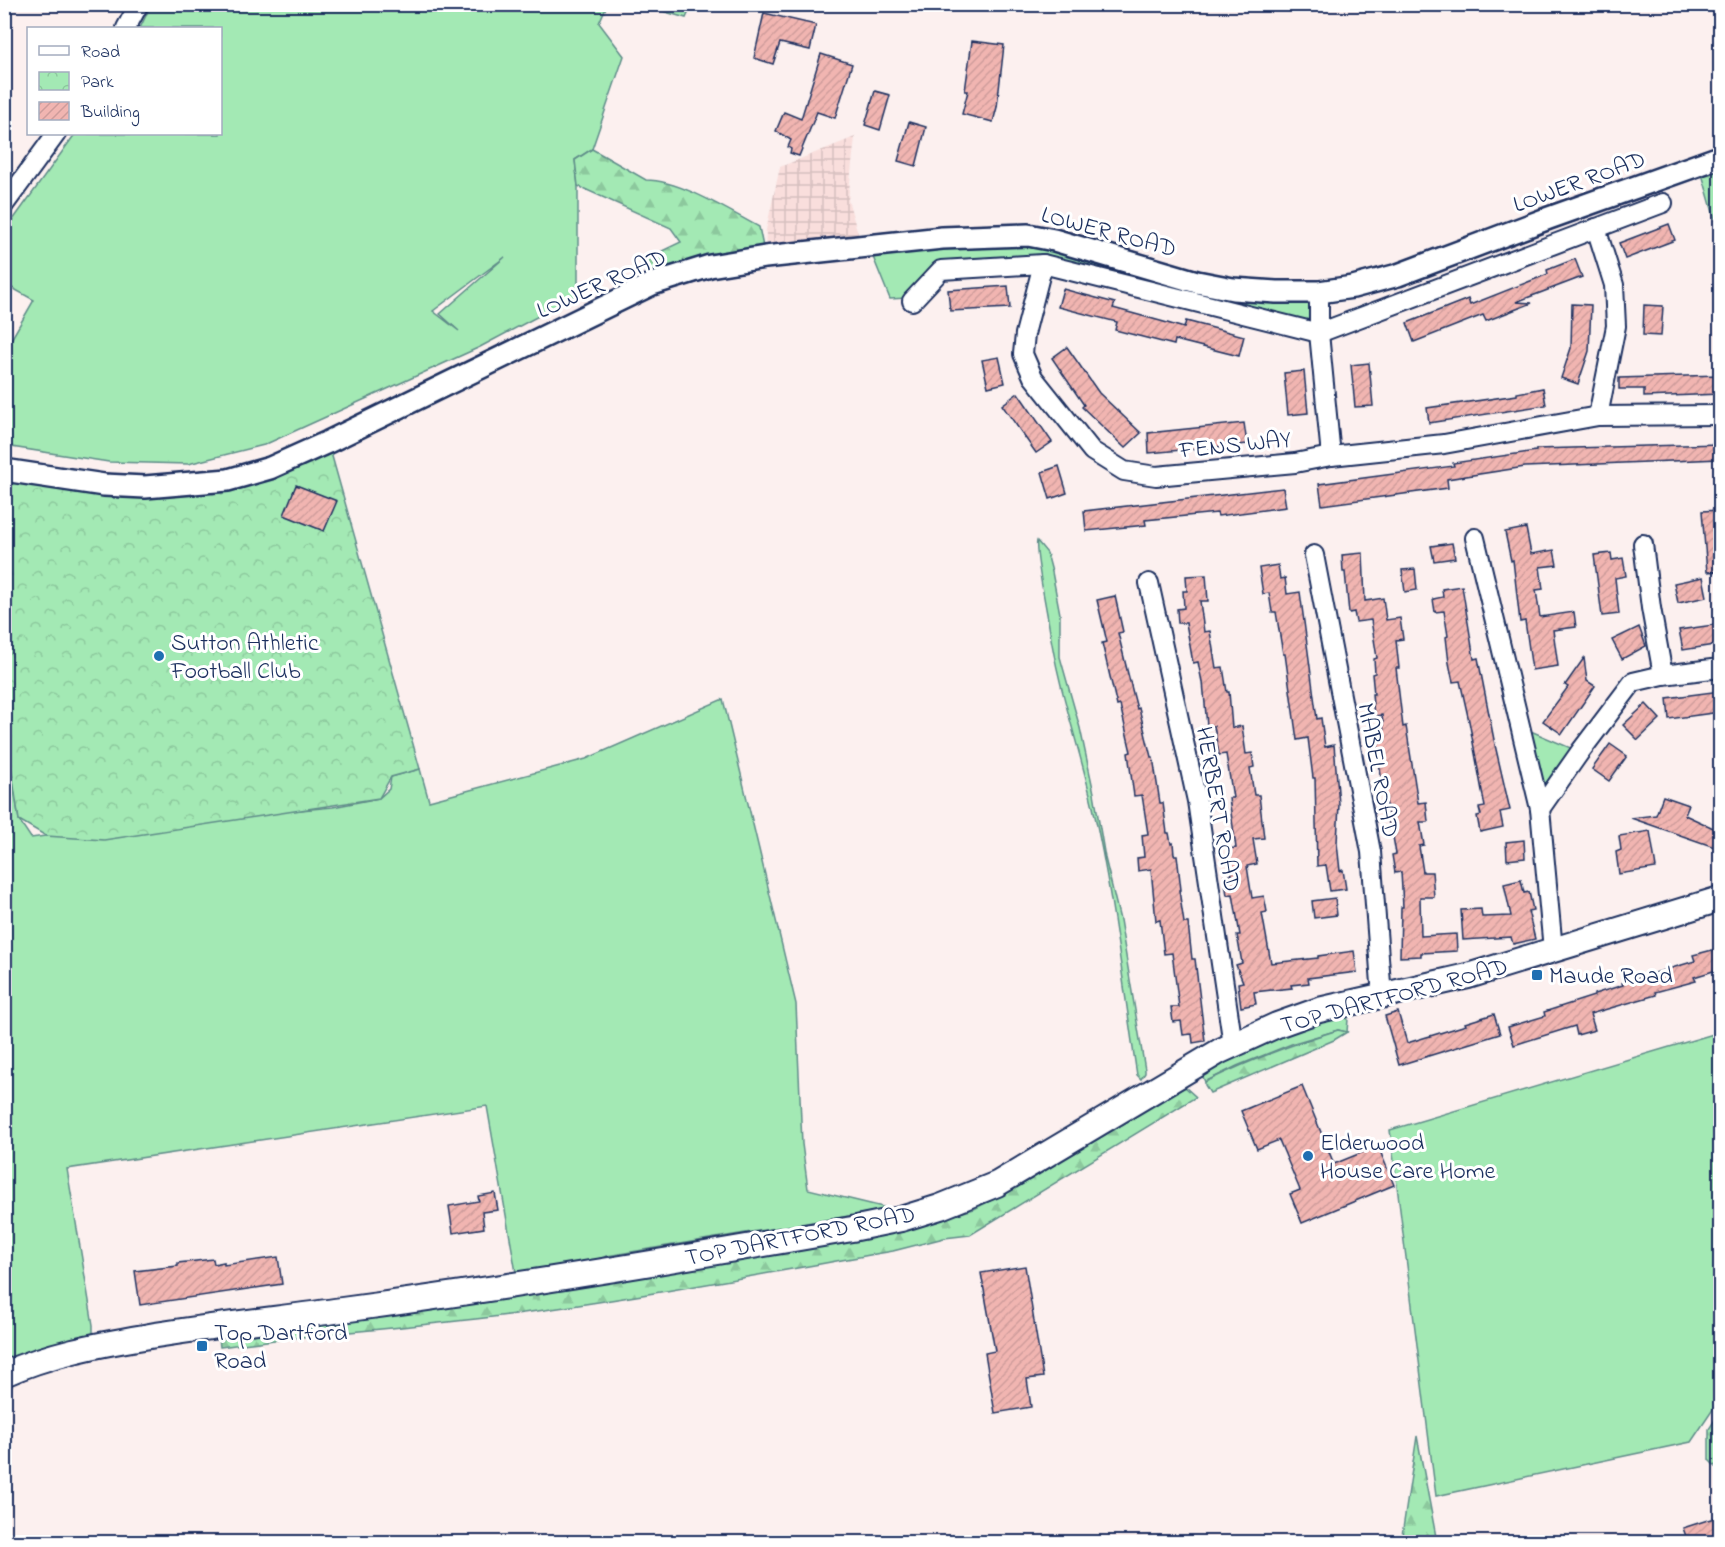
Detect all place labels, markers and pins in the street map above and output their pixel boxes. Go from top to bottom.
place label: Sutton Athletic Football Club [170,627,319,690]
marker: Sutton Athletic Football Club [152,649,166,663]
place label: Maude Road [1549,960,1673,995]
marker: Maude Road [1530,968,1544,982]
place label: Elderwood House Care Home [1320,1127,1495,1190]
marker: Elderwood House Care Home [1301,1149,1315,1163]
place label: Top Dartford Road [214,1317,348,1380]
marker: Top Dartford Road [195,1339,209,1353]

